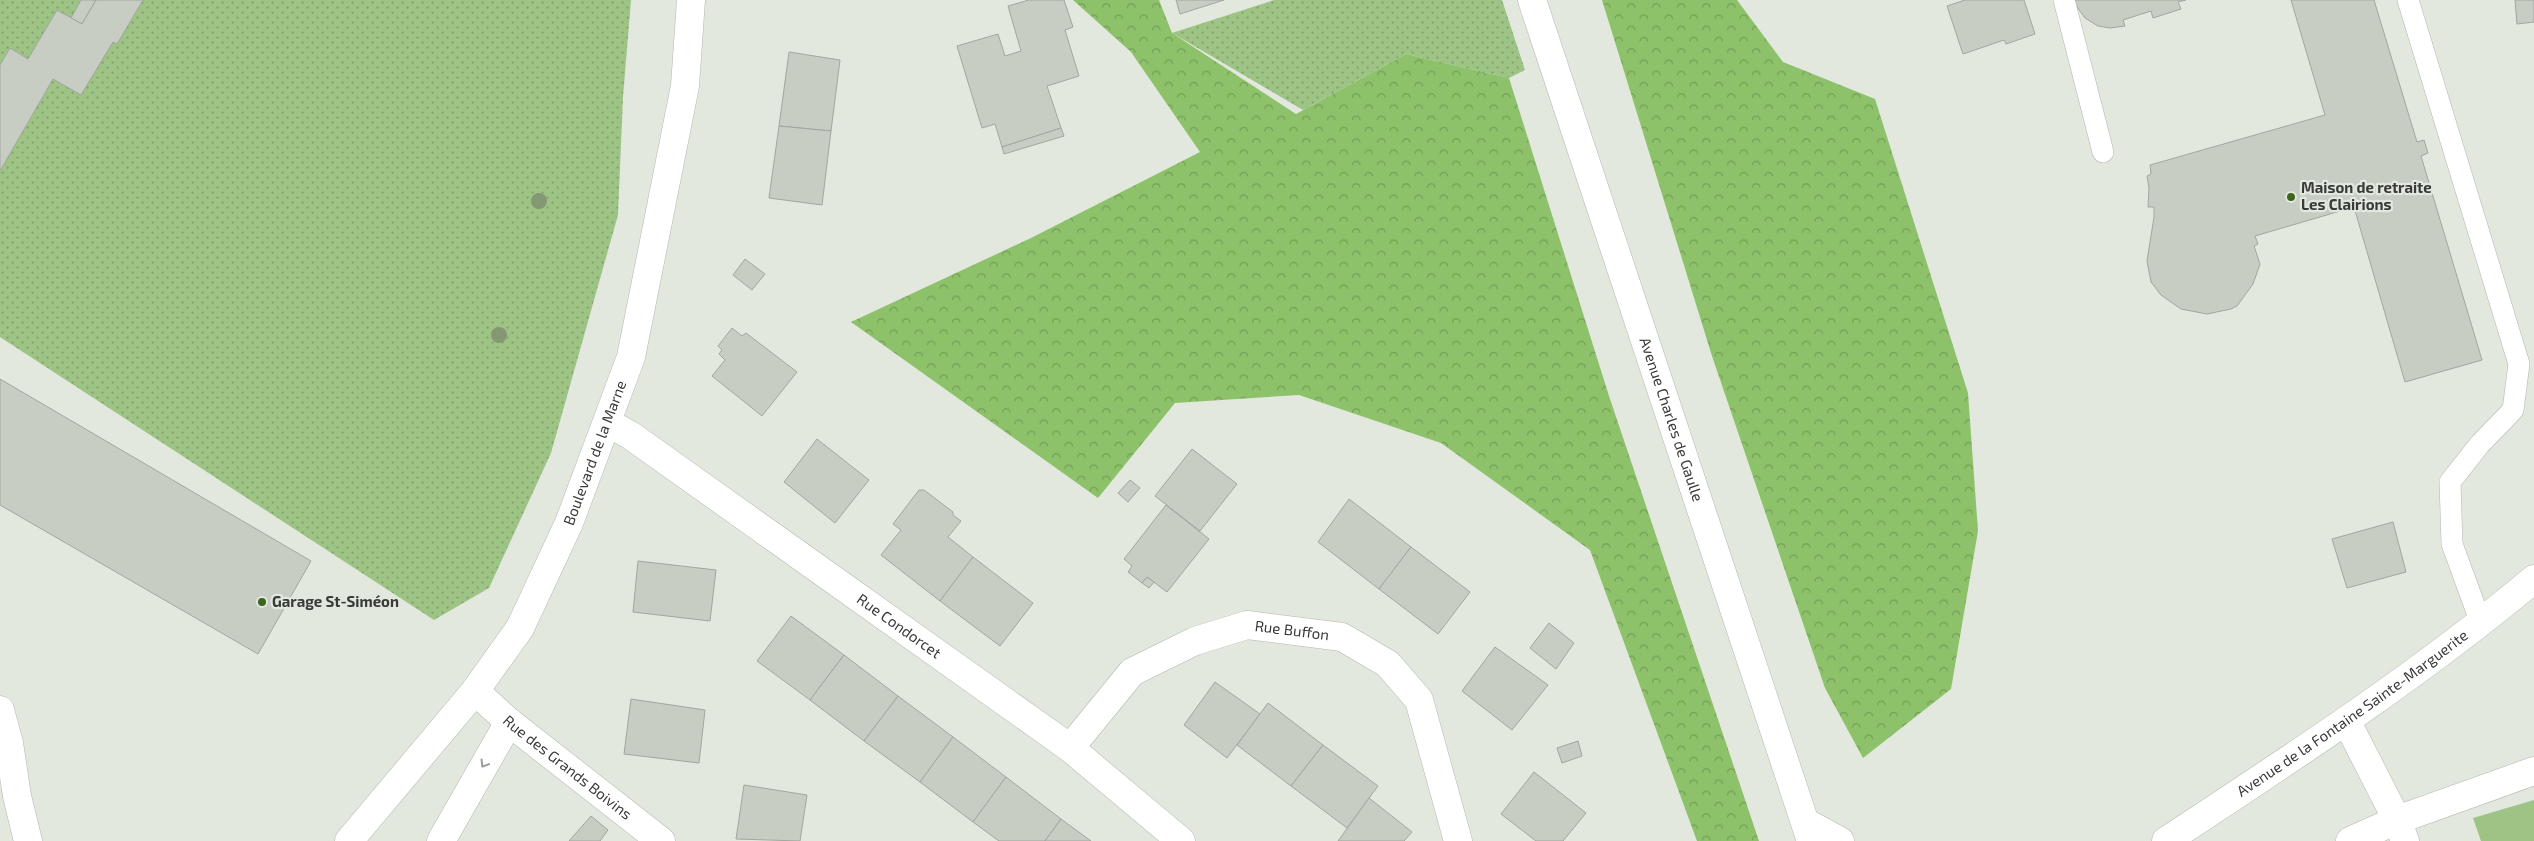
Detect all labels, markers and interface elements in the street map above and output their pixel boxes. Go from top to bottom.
place label: Maison de retraite Les Clairions [2301,178,2432,213]
marker: Maison de retraite Les Clairions [2285,191,2297,203]
street label: Avenue Charles de Gaulle [1637,335,1708,504]
street label: Boulevard de la Marne [559,378,629,527]
street label: Rue Condorcet [854,589,945,662]
place label: Garage St-Siméon [272,592,399,610]
marker: Garage St-Siméon [256,596,268,608]
street label: Rue Buffon [1254,616,1330,643]
street label: Avenue de la Fontaine Sainte-Marguerite [2233,625,2471,800]
street label: Rue des Grands Boivins [500,711,636,823]
one-way arrow [481,758,491,767]

